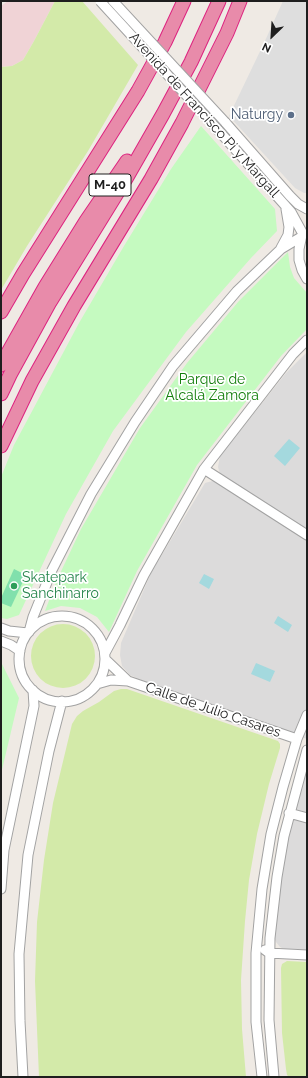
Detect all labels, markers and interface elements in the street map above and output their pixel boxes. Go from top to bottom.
north arrow [252,16,292,56]
street label: Avenida de Francisco Pi y Margall [125,29,283,201]
text: N [260,40,273,55]
place label: Naturgy [231,107,283,123]
marker: Naturgy [286,110,296,120]
road number: M-40 [89,174,131,196]
park label: Parque de Alcalá Zamora [165,372,259,404]
place label: Skatepark Sanchinarro [22,570,99,602]
marker: Skatepark Sanchinarro [9,581,19,591]
street label: Calle de Julio Casares [143,679,283,741]

